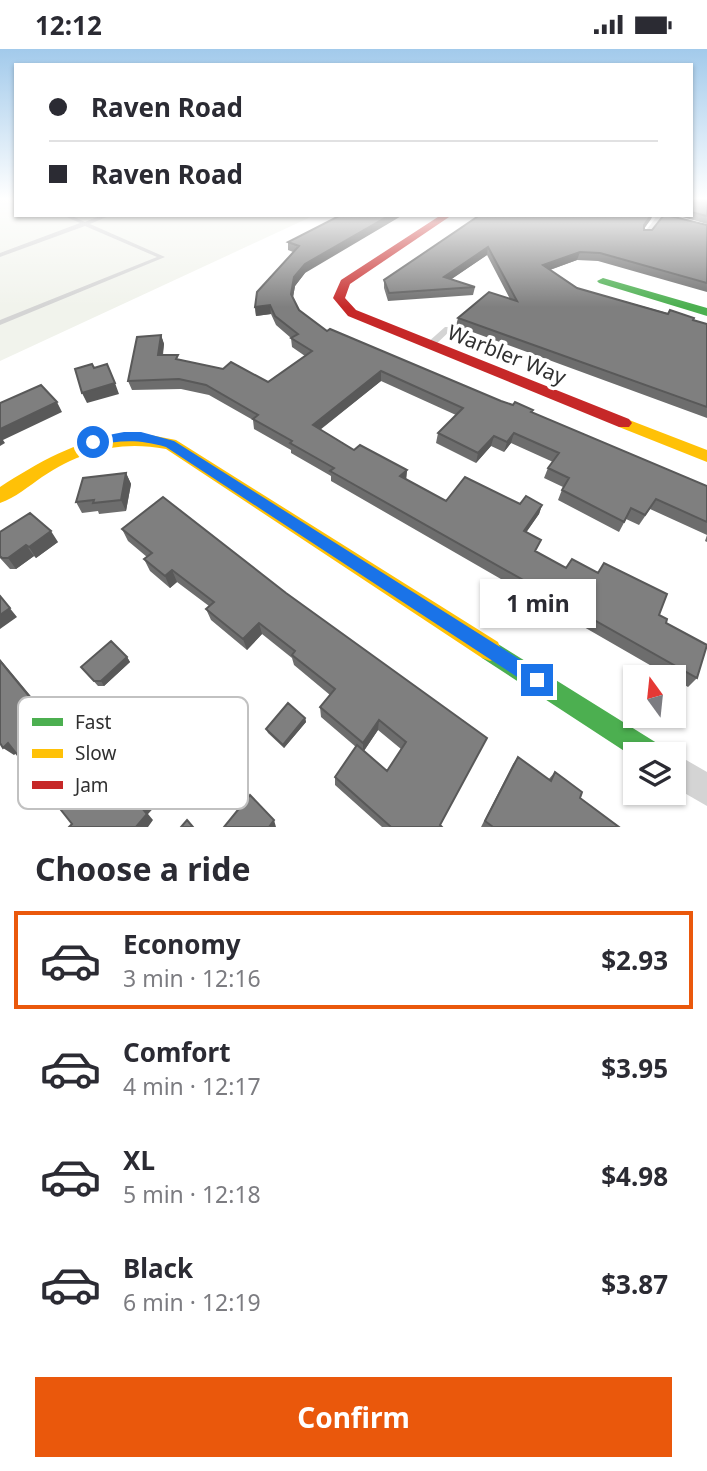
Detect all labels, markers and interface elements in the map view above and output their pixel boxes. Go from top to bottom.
text: 12:12 [35,7,102,43]
text: Raven Road [91,89,243,125]
text: Raven Road [91,156,243,192]
street label: Warbler Way [444,318,571,391]
route start [77,426,109,458]
callout: 1 min [479,579,595,627]
text: 1 min [506,587,570,619]
route end [521,664,553,696]
north arrow [623,665,686,728]
map controls [623,665,686,805]
legend [18,697,248,809]
text: Fast [75,709,112,735]
text: Slow [75,740,116,766]
button: layers [623,742,686,805]
text: Jam [73,772,109,798]
text: Choose a ride [35,847,251,890]
text: Economy [123,926,241,962]
icon: car [39,929,102,992]
text: $2.93 [601,942,668,978]
text: 3 min · 12:16 [123,962,261,994]
text: Comfort [123,1034,231,1070]
icon: car [39,1037,102,1100]
text: $3.95 [601,1050,668,1086]
text: 4 min · 12:17 [123,1070,261,1102]
text: XL [123,1142,155,1178]
icon: car [39,1145,102,1208]
text: $4.98 [601,1158,668,1194]
text: 5 min · 12:18 [123,1178,261,1210]
text: Black [123,1250,193,1286]
icon: car [39,1253,102,1316]
text: $3.87 [601,1266,668,1302]
text: 6 min · 12:19 [123,1286,261,1318]
button: Confirm [35,1377,672,1457]

